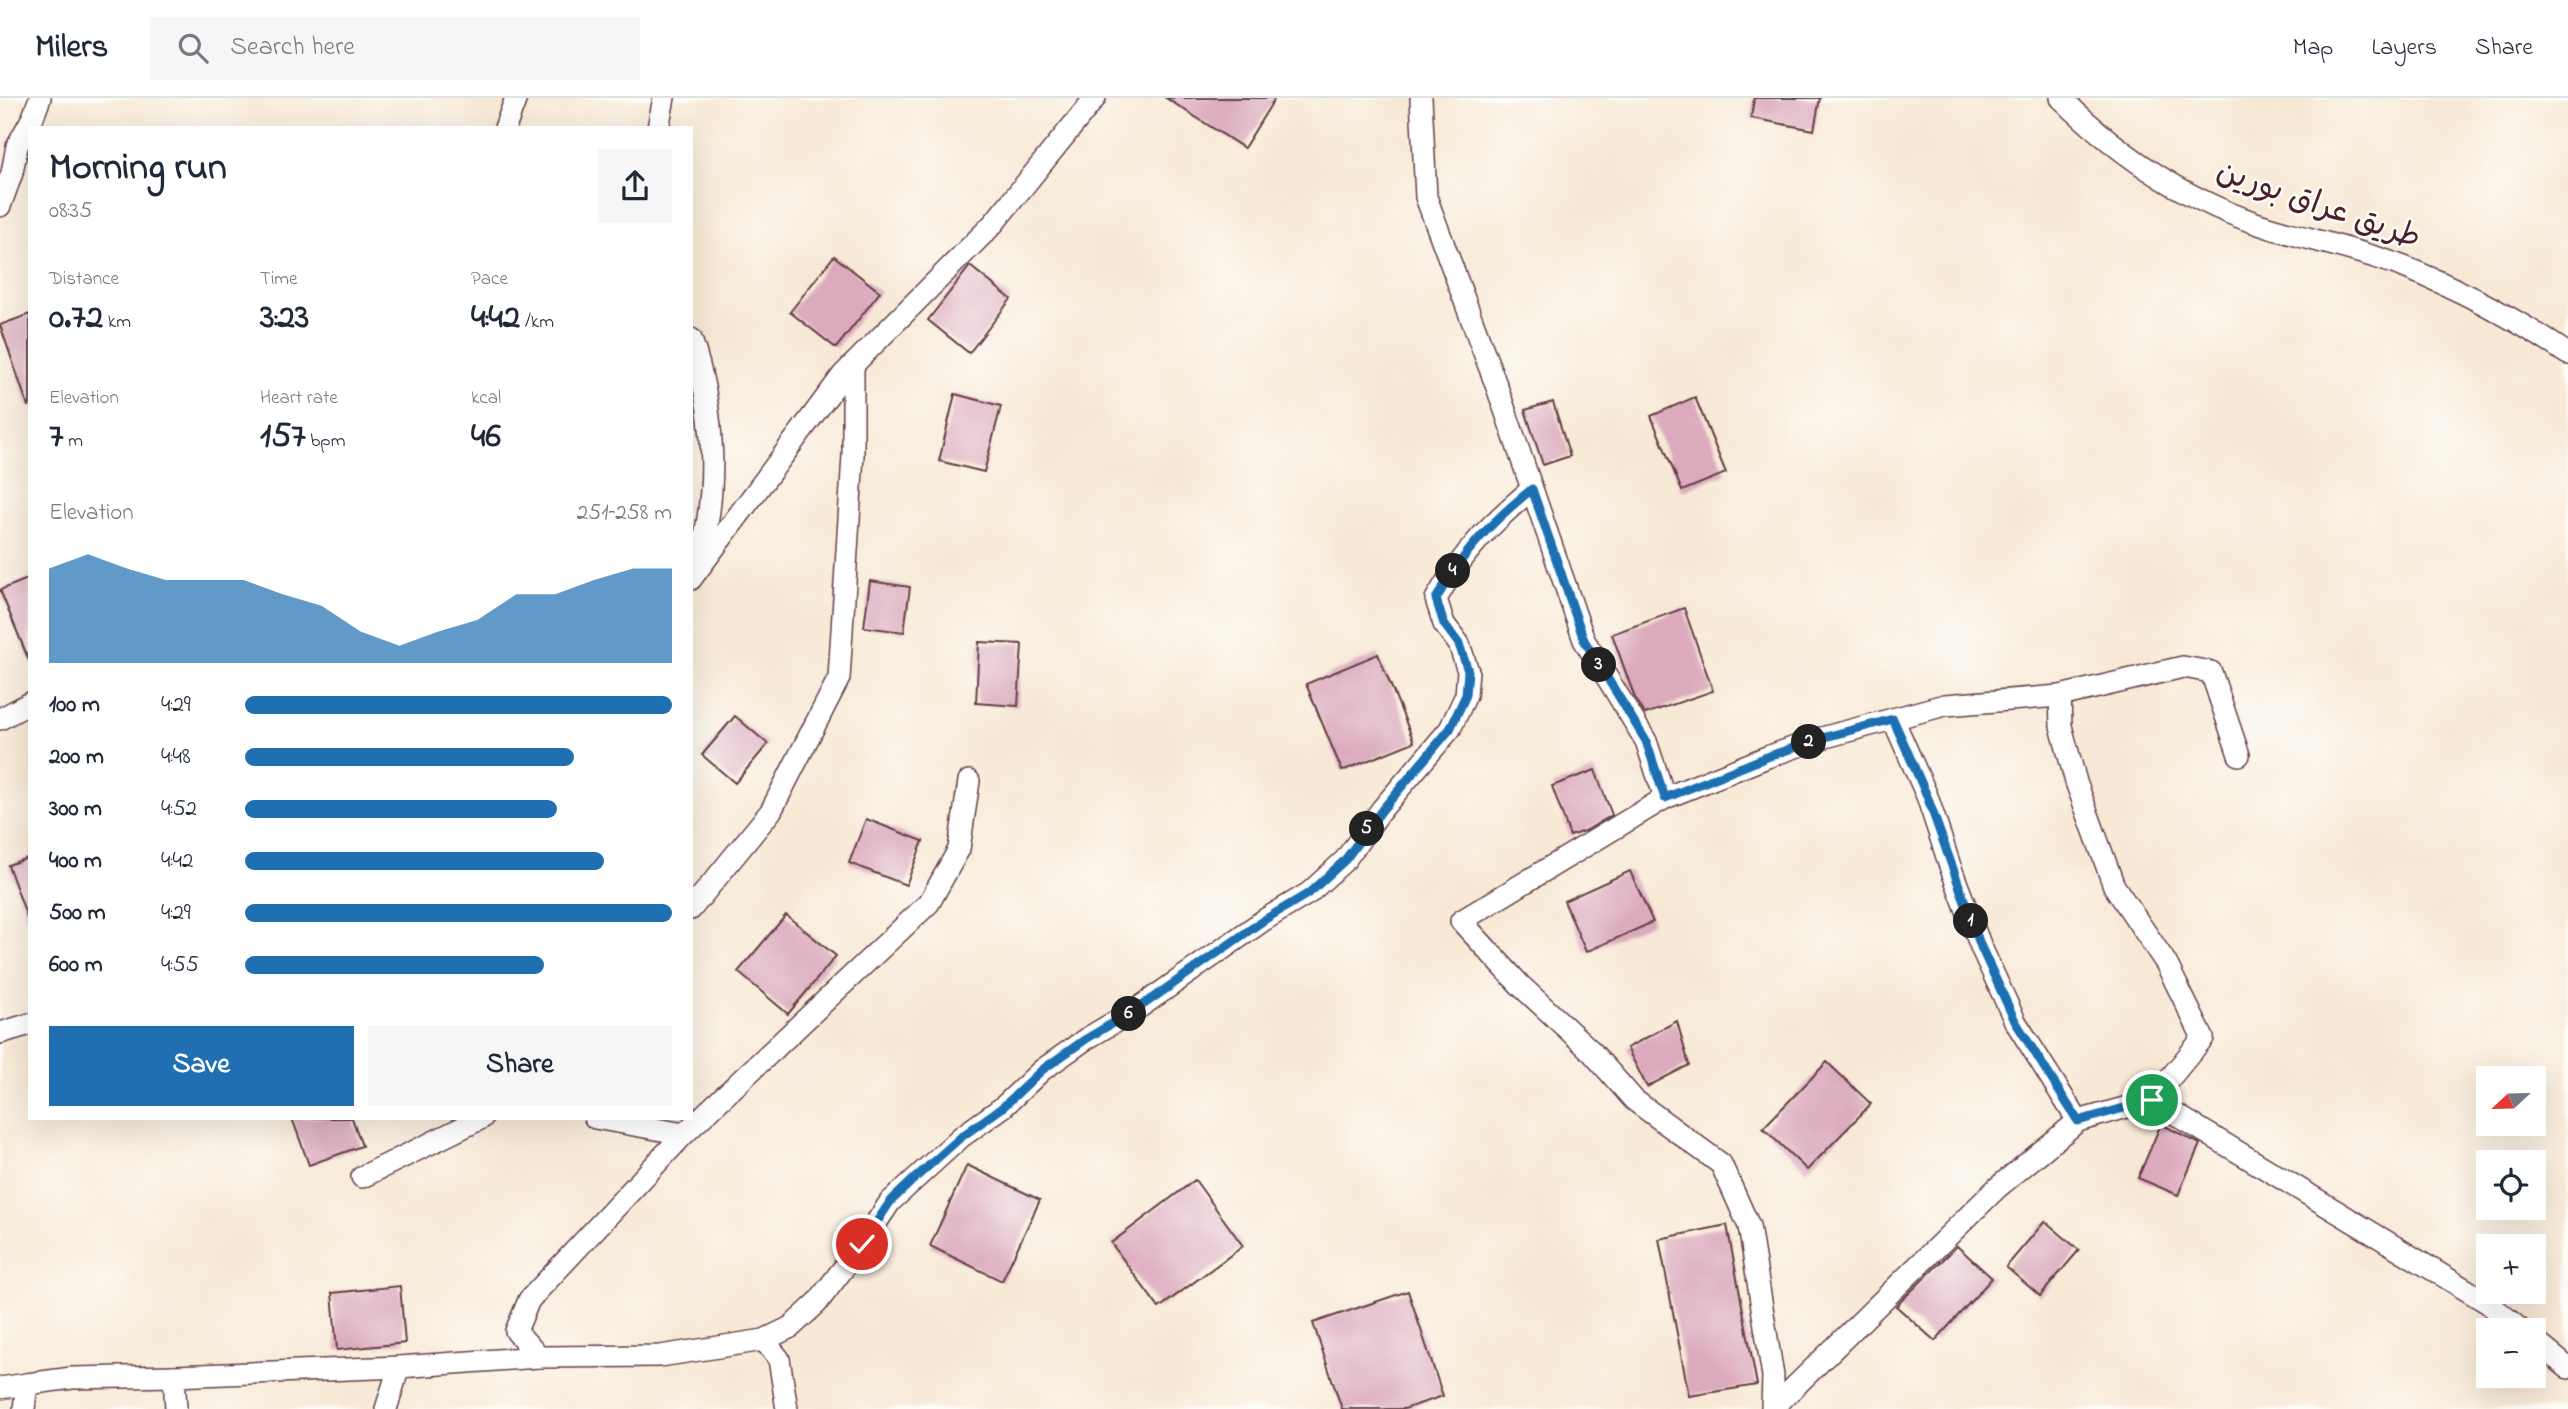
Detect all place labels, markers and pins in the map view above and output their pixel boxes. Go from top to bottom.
pin: 4 [1436,554,1470,588]
pin: 3 [1582,648,1616,682]
pin: 2 [1792,724,1826,760]
pin: 5 [1350,812,1384,846]
pin: 1 [1954,904,1988,938]
pin: 6 [1112,996,1146,1032]
pin [2122,1070,2182,1130]
pin [832,1214,892,1274]

